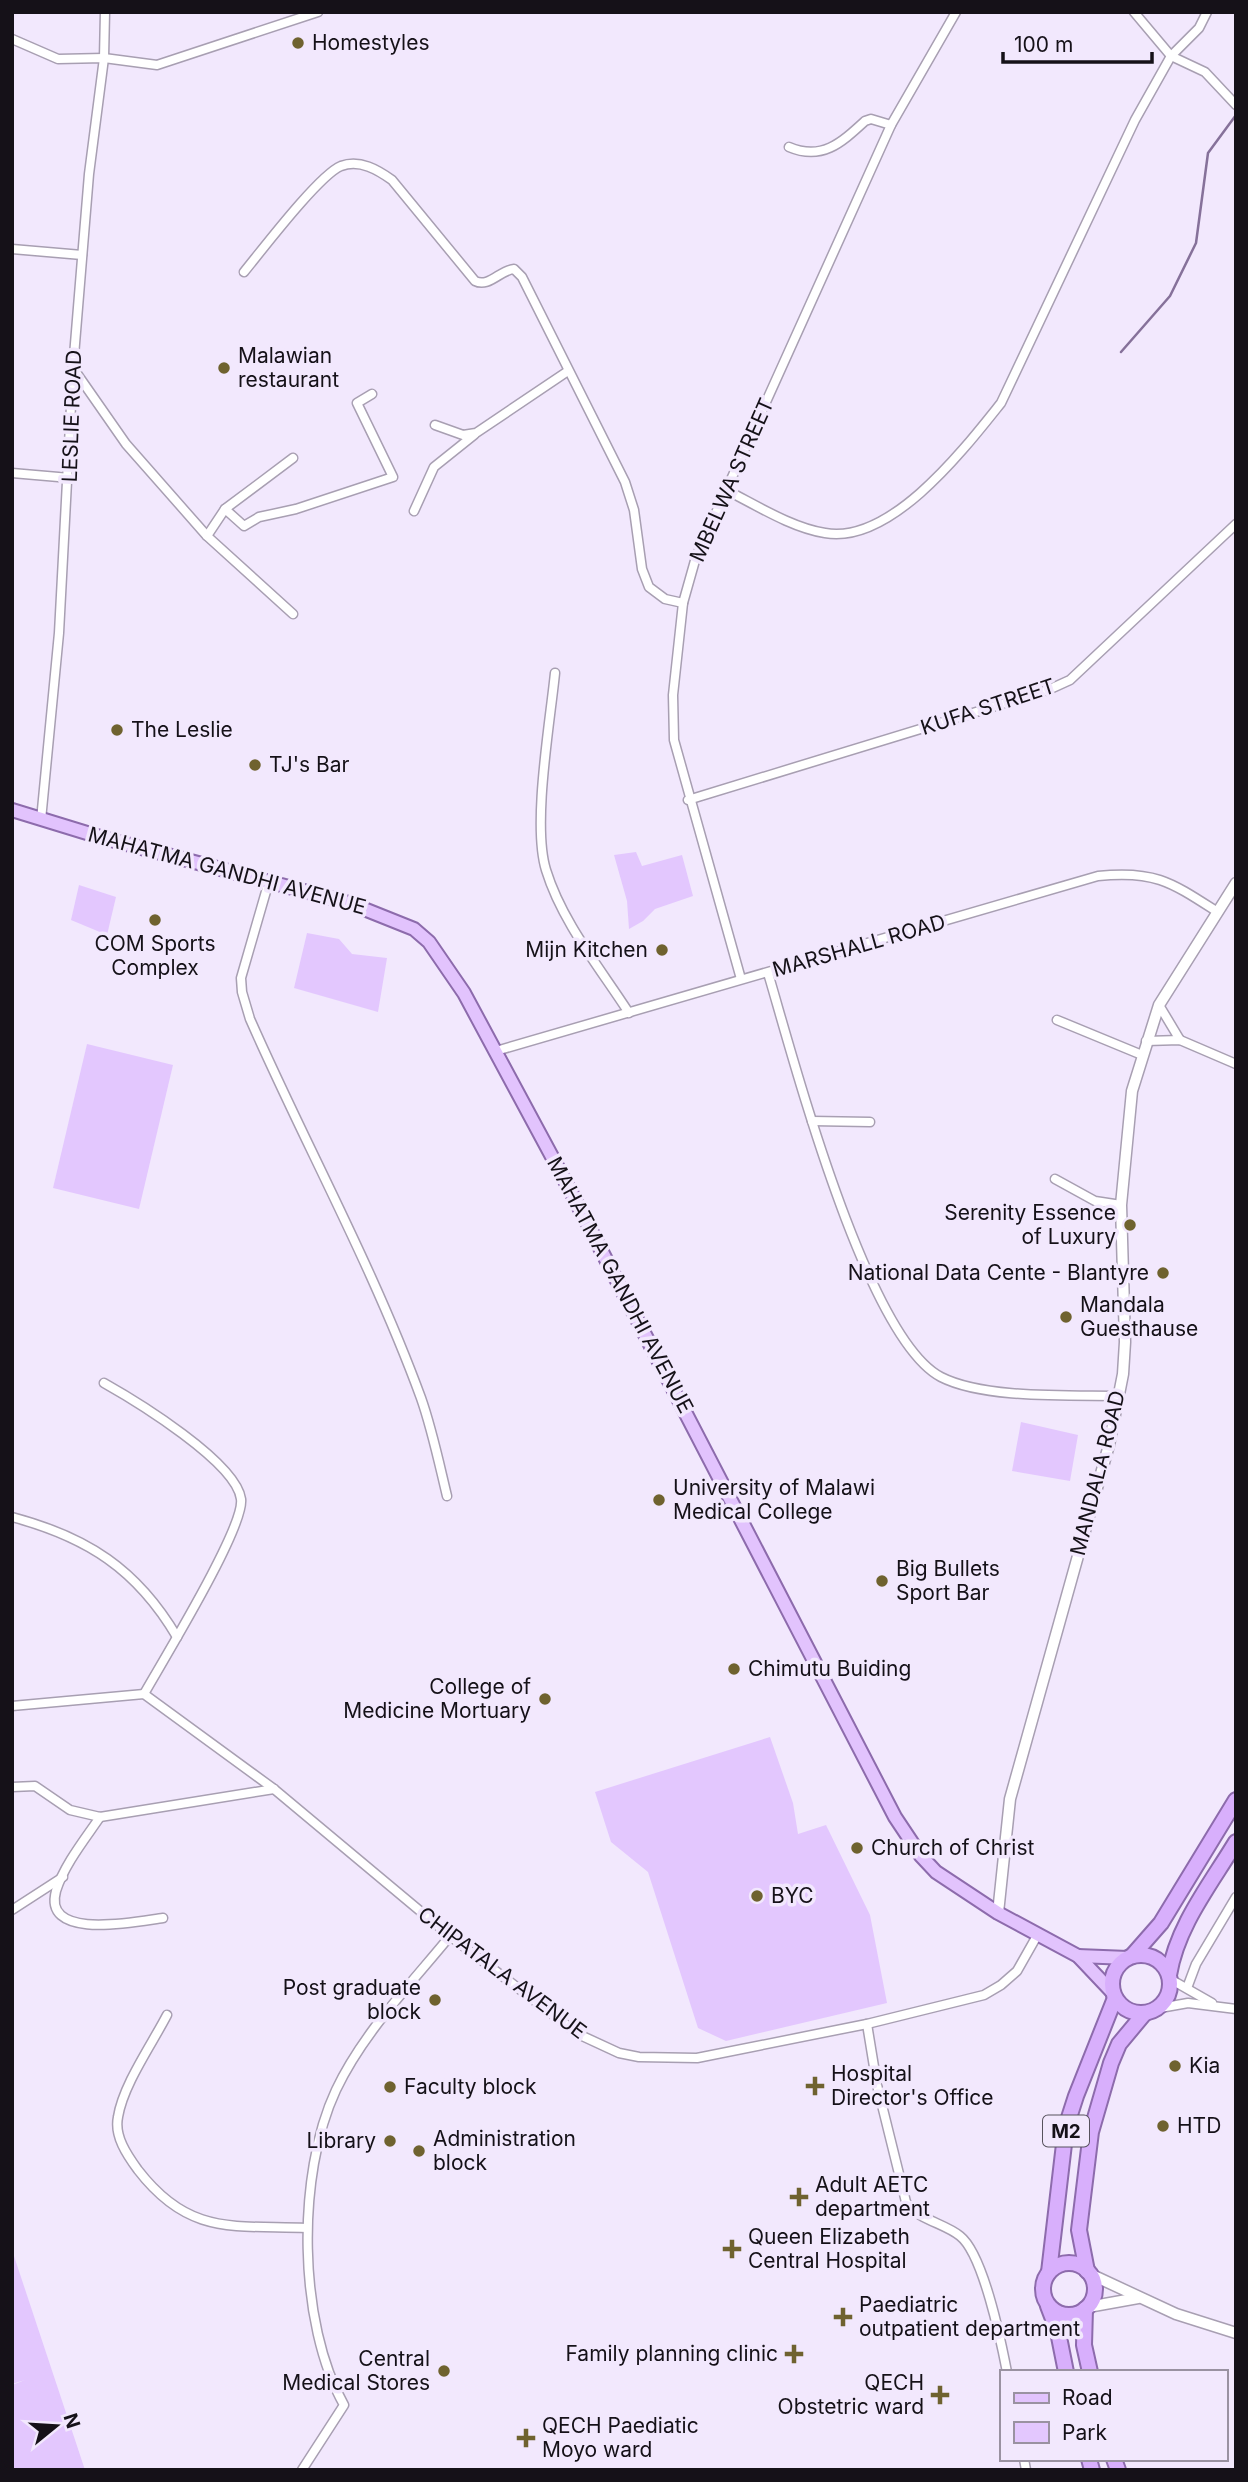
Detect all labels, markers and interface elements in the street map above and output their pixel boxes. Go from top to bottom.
scale bar [1003,21,1152,65]
place label: Homestyles [312,30,430,55]
text: 100 m [1014,32,1073,57]
marker: Homestyles [290,35,306,51]
place label: Malawian restaurant [238,343,339,392]
street label: LESLIE ROAD [57,349,86,483]
marker: Malawian restaurant [216,360,232,376]
street label: MBELWA STREET [684,394,779,565]
street label: KUFA STREET [917,673,1058,740]
place label: The Leslie [131,717,233,742]
marker: The Leslie [109,722,125,738]
place label: TJ's Bar [269,752,349,777]
marker: TJ's Bar [247,757,263,773]
street label: MAHATMA GANDHI AVENUE [85,821,369,920]
street label: MARSHALL ROAD [770,909,948,982]
marker: COM Sports Complex [147,912,163,928]
place label: COM Sports Complex [94,931,216,980]
place label: Mijn Kitchen [525,937,648,962]
marker: Mijn Kitchen [654,942,670,958]
street label: MAHATMA GANDHI AVENUE [542,1152,699,1417]
place label: Serenity Essence of Luxury [944,1200,1116,1249]
marker: Serenity Essence of Luxury [1122,1217,1138,1233]
place label: National Data Cente - Blantyre [848,1260,1149,1285]
marker: National Data Cente - Blantyre [1155,1265,1171,1281]
place label: Mandala Guesthause [1080,1292,1198,1341]
marker: Mandala Guesthause [1058,1309,1074,1325]
street label: MANDALA ROAD [1065,1388,1130,1558]
place label: University of Malawi Medical College [673,1475,875,1524]
marker: University of Malawi Medical College [651,1492,667,1508]
place label: Big Bullets Sport Bar [896,1556,1000,1605]
marker: Big Bullets Sport Bar [874,1573,890,1589]
place label: Chimutu Buiding [748,1656,911,1681]
marker: Chimutu Buiding [726,1661,742,1677]
place label: College of Medicine Mortuary [343,1674,531,1723]
marker: College of Medicine Mortuary [537,1691,553,1707]
place label: Church of Christ [871,1835,1034,1860]
marker: Church of Christ [849,1840,865,1856]
place label: BYC [771,1883,814,1908]
marker: BYC [749,1888,765,1904]
street label: CHIPATALA AVENUE [413,1901,591,2044]
place label: Post graduate block [283,1975,421,2024]
marker: Post graduate block [427,1992,443,2008]
place label: Kia [1189,2053,1220,2078]
marker: Kia [1167,2058,1183,2074]
place label: Hospital Director's Office [831,2061,994,2110]
place label: Faculty block [404,2074,537,2099]
marker: Hospital Director's Office [805,2076,825,2096]
marker: Faculty block [382,2079,398,2095]
place label: HTD [1177,2113,1221,2138]
road number: M2 [1043,2116,1089,2146]
marker: HTD [1155,2118,1171,2134]
place label: Administration block [433,2126,576,2175]
place label: Library [306,2128,376,2153]
marker: Library [382,2133,398,2149]
marker: Administration block [411,2143,427,2159]
place label: Adult AETC department [815,2172,930,2221]
marker: Adult AETC department [789,2187,809,2207]
place label: Queen Elizabeth Central Hospital [748,2224,910,2273]
marker: Queen Elizabeth Central Hospital [722,2239,742,2259]
place label: Paediatric outpatient department [859,2292,1080,2341]
marker: Paediatric outpatient department [833,2307,853,2327]
place label: Family planning clinic [565,2341,778,2366]
marker: Family planning clinic [784,2344,804,2364]
place label: Central Medical Stores [282,2346,430,2395]
marker: Central Medical Stores [436,2363,452,2379]
place label: QECH Obstetric ward [778,2370,924,2419]
legend [1000,2370,1227,2461]
marker: QECH Obstetric ward [930,2385,950,2405]
text: Road [1062,2385,1113,2410]
north arrow [21,2391,91,2461]
text: N [59,2410,85,2431]
place label: QECH Paediatic Moyo ward [542,2413,699,2462]
text: Park [1062,2420,1107,2445]
marker: QECH Paediatic Moyo ward [516,2428,536,2448]

